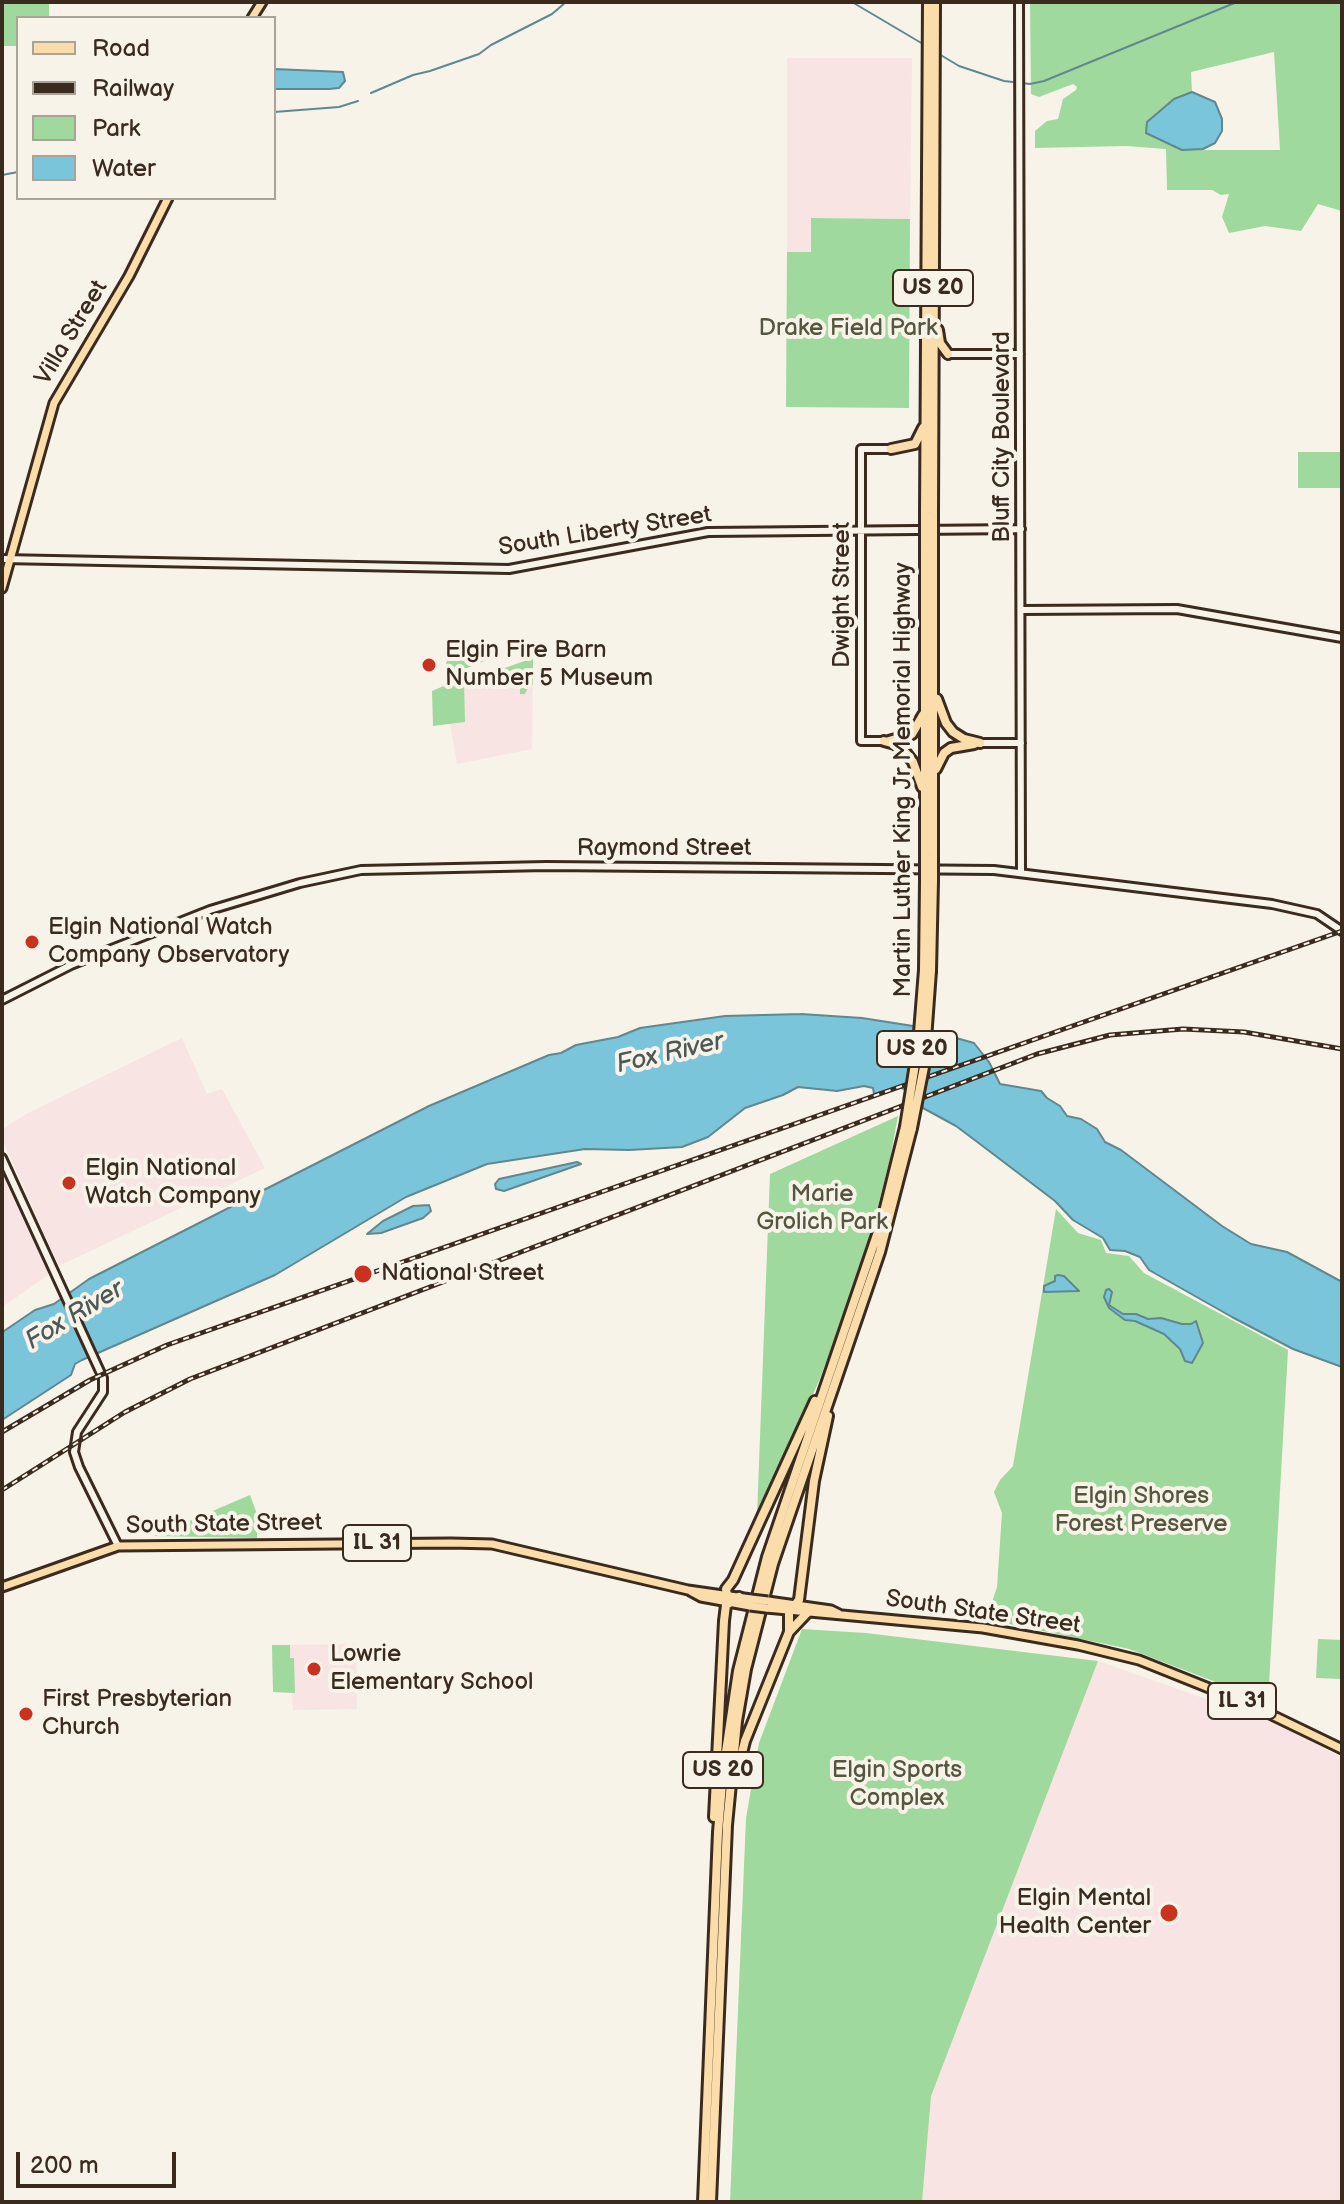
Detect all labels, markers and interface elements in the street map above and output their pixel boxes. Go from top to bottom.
legend [16,16,276,200]
text: Road [92,34,150,63]
text: Railway [92,74,174,103]
text: Park [92,114,140,143]
text: Water [92,154,156,183]
road number: US 20 [893,270,973,306]
street label: Villa Street [30,275,114,391]
park label: Drake Field Park [758,315,938,343]
street label: Bluff City Boulevard [989,331,1017,543]
street label: South Liberty Street [497,501,713,563]
street label: Dwight Street [829,522,857,668]
street label: Martin Luther King Jr Memorial Highway [890,562,918,998]
place label: Elgin Fire Barn Number 5 Museum [445,637,653,693]
marker: Elgin Fire Barn Number 5 Museum [420,656,438,674]
street label: Raymond Street [577,835,751,863]
place label: Elgin National Watch Company Observatory [48,914,289,970]
marker: Elgin National Watch Company Observatory [23,933,41,951]
water label: Fox River [613,1027,727,1081]
road number: US 20 [877,1031,957,1067]
place label: Elgin National Watch Company [85,1155,261,1211]
marker: Elgin National Watch Company [60,1174,78,1192]
park label: Marie Grolich Park [756,1181,888,1237]
place label: National Street [381,1260,544,1288]
marker: National Street [352,1263,374,1285]
water label: Fox River [20,1275,130,1357]
park label: Elgin Shores Forest Preserve [1054,1483,1228,1539]
street label: South State Street [126,1509,322,1541]
road number: IL 31 [343,1525,411,1561]
street label: South State Street [884,1585,1082,1641]
place label: Lowrie Elementary School [330,1641,533,1697]
marker: Lowrie Elementary School [305,1660,323,1678]
road number: IL 31 [1208,1683,1276,1719]
place label: First Presbyterian Church [42,1686,232,1742]
marker: First Presbyterian Church [17,1705,35,1723]
road number: US 20 [683,1752,763,1788]
park label: Elgin Sports Complex [832,1757,962,1813]
place label: Elgin Mental Health Center [999,1885,1151,1941]
marker: Elgin Mental Health Center [1158,1902,1180,1924]
scale bar [20,2136,180,2186]
text: 200 m [30,2151,99,2180]

